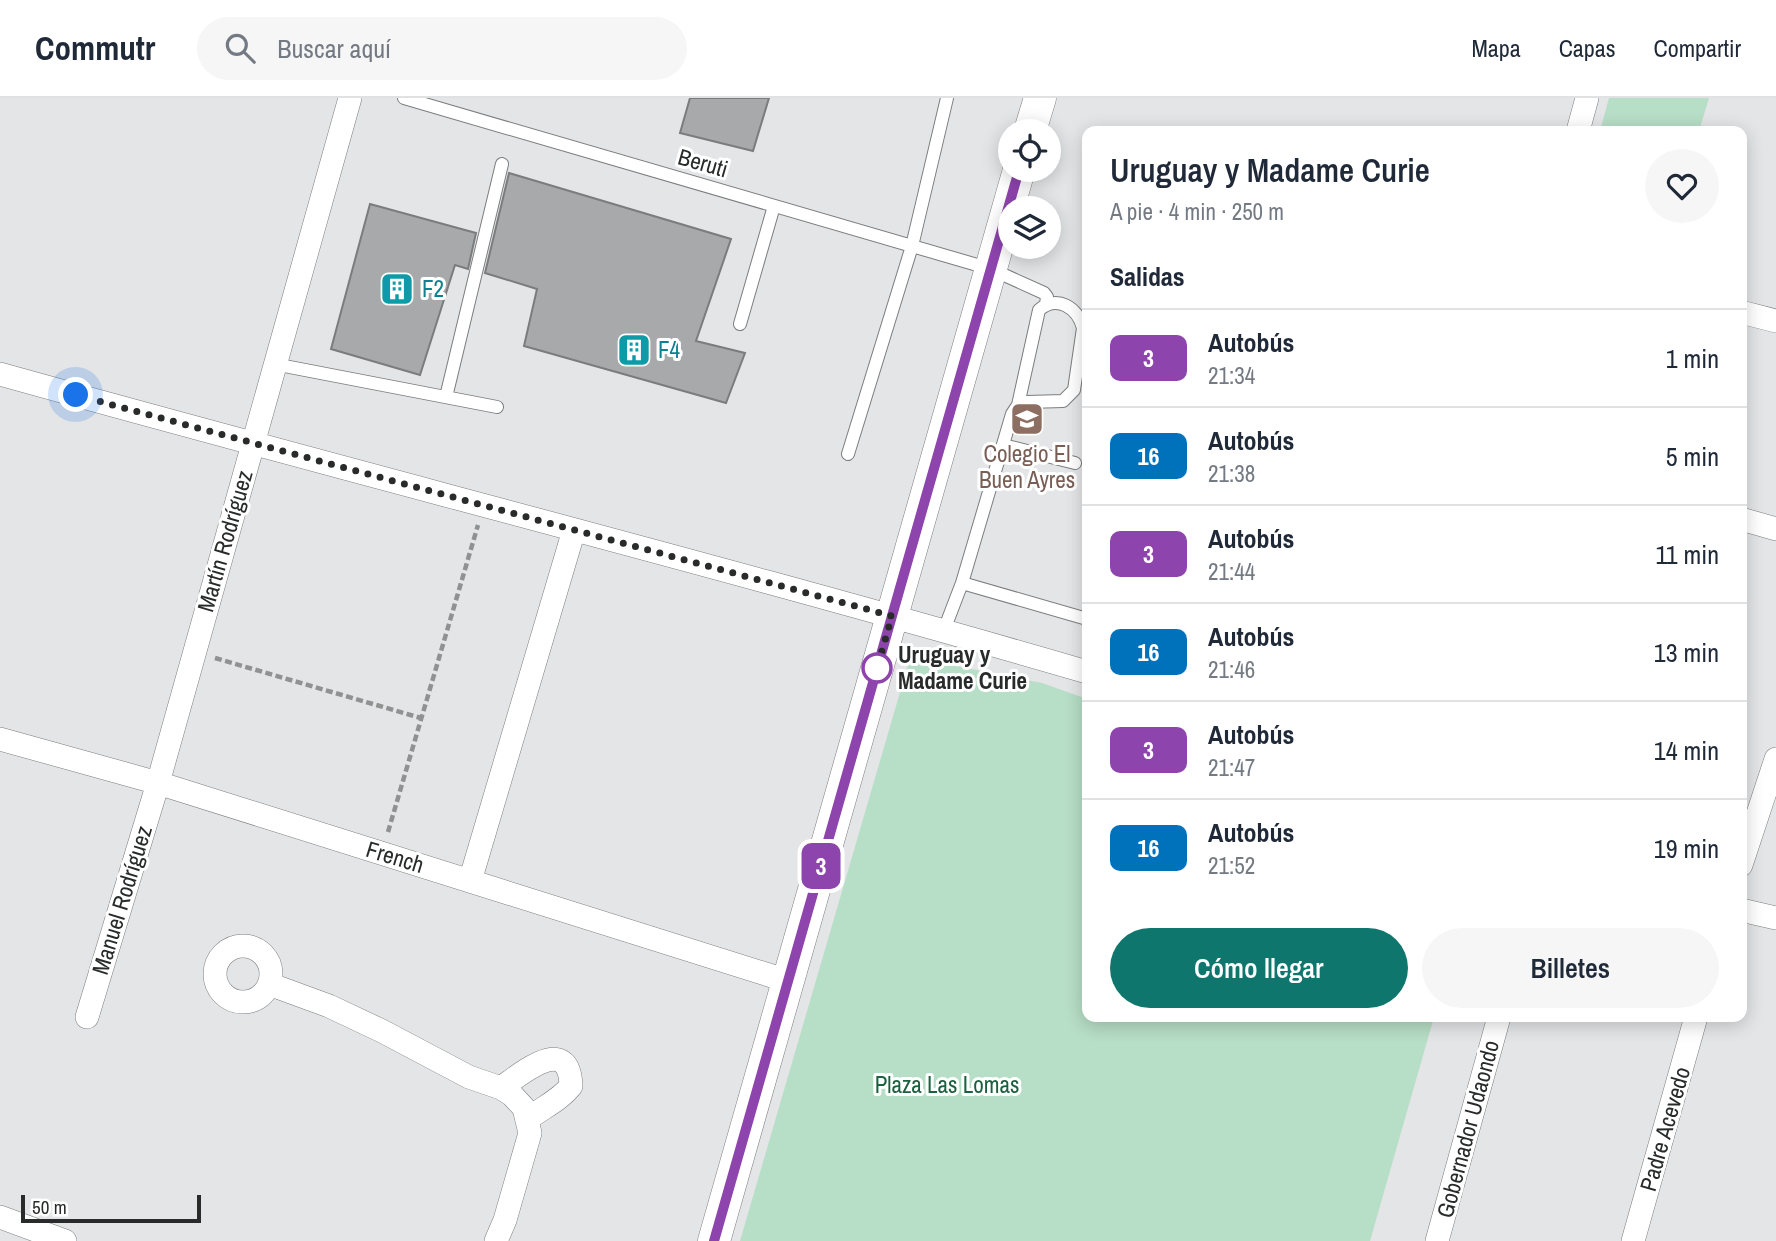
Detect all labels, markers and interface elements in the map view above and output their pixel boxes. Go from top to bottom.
search box [197,17,687,80]
text: Commutr [35,26,155,70]
icon: search [221,29,259,67]
text: Buscar aquí [277,31,391,66]
text: Mapa [1471,32,1521,64]
text: Capas [1559,32,1616,64]
text: Compartir [1654,32,1741,64]
map controls [998,119,1061,259]
button: locate [998,119,1061,182]
street label: Beruti [675,141,732,184]
text: Uruguay y Madame Curie [1110,148,1430,192]
button: heart [1645,149,1719,223]
button: layers [998,196,1061,259]
text: A pie · 4 min · 250 m [1110,196,1284,227]
text: Salidas [1110,259,1185,294]
building icon: F2 [378,270,416,308]
place label: F2 [422,273,444,304]
text: Autobús [1208,325,1294,360]
building icon: F4 [615,331,653,369]
place label: F4 [658,334,681,365]
text: 1 min [1666,341,1719,376]
text: 3 [1143,342,1154,374]
text: 21:34 [1208,360,1255,391]
your location [58,377,93,412]
school or university icon: Colegio El Buen Ayres [1008,400,1046,438]
text: Autobús [1208,423,1294,458]
place label: Colegio El Buen Ayres [979,438,1075,495]
text: 5 min [1666,439,1719,474]
text: 16 [1138,440,1159,472]
text: 21:38 [1208,458,1255,489]
street label: Martín Rodríguez [190,467,260,615]
text: Autobús [1208,521,1294,556]
text: 11 min [1655,537,1719,572]
text: 3 [1143,538,1154,570]
text: 21:44 [1208,556,1255,587]
text: Autobús [1208,619,1294,654]
text: 13 min [1654,635,1719,670]
text: 16 [1138,636,1159,668]
place label: Uruguay y Madame Curie [898,639,1027,696]
marker: Uruguay y Madame Curie [862,653,892,683]
text: 21:46 [1208,654,1255,685]
text: Autobús [1208,717,1294,752]
text: 14 min [1654,733,1719,768]
text: 3 [1143,734,1154,766]
text: 21:47 [1208,752,1255,783]
text: Autobús [1208,815,1294,850]
street label: Manuel Rodríguez [84,822,159,978]
text: 19 min [1654,831,1719,866]
text: 16 [1138,832,1159,864]
street label: French [363,833,428,880]
line badge: 3 [798,843,844,889]
text: 3 [816,850,826,882]
text: 21:52 [1208,850,1255,881]
button: Cómo llegar [1110,928,1408,1008]
button: Billetes [1422,928,1719,1008]
street label: Gobernador Udaondo [1429,1037,1506,1221]
street label: Padre Acevedo [1632,1063,1697,1195]
park label: Plaza Las Lomas [875,1069,1019,1100]
scale bar [21,1192,201,1224]
text: 50 m [32,1194,67,1220]

